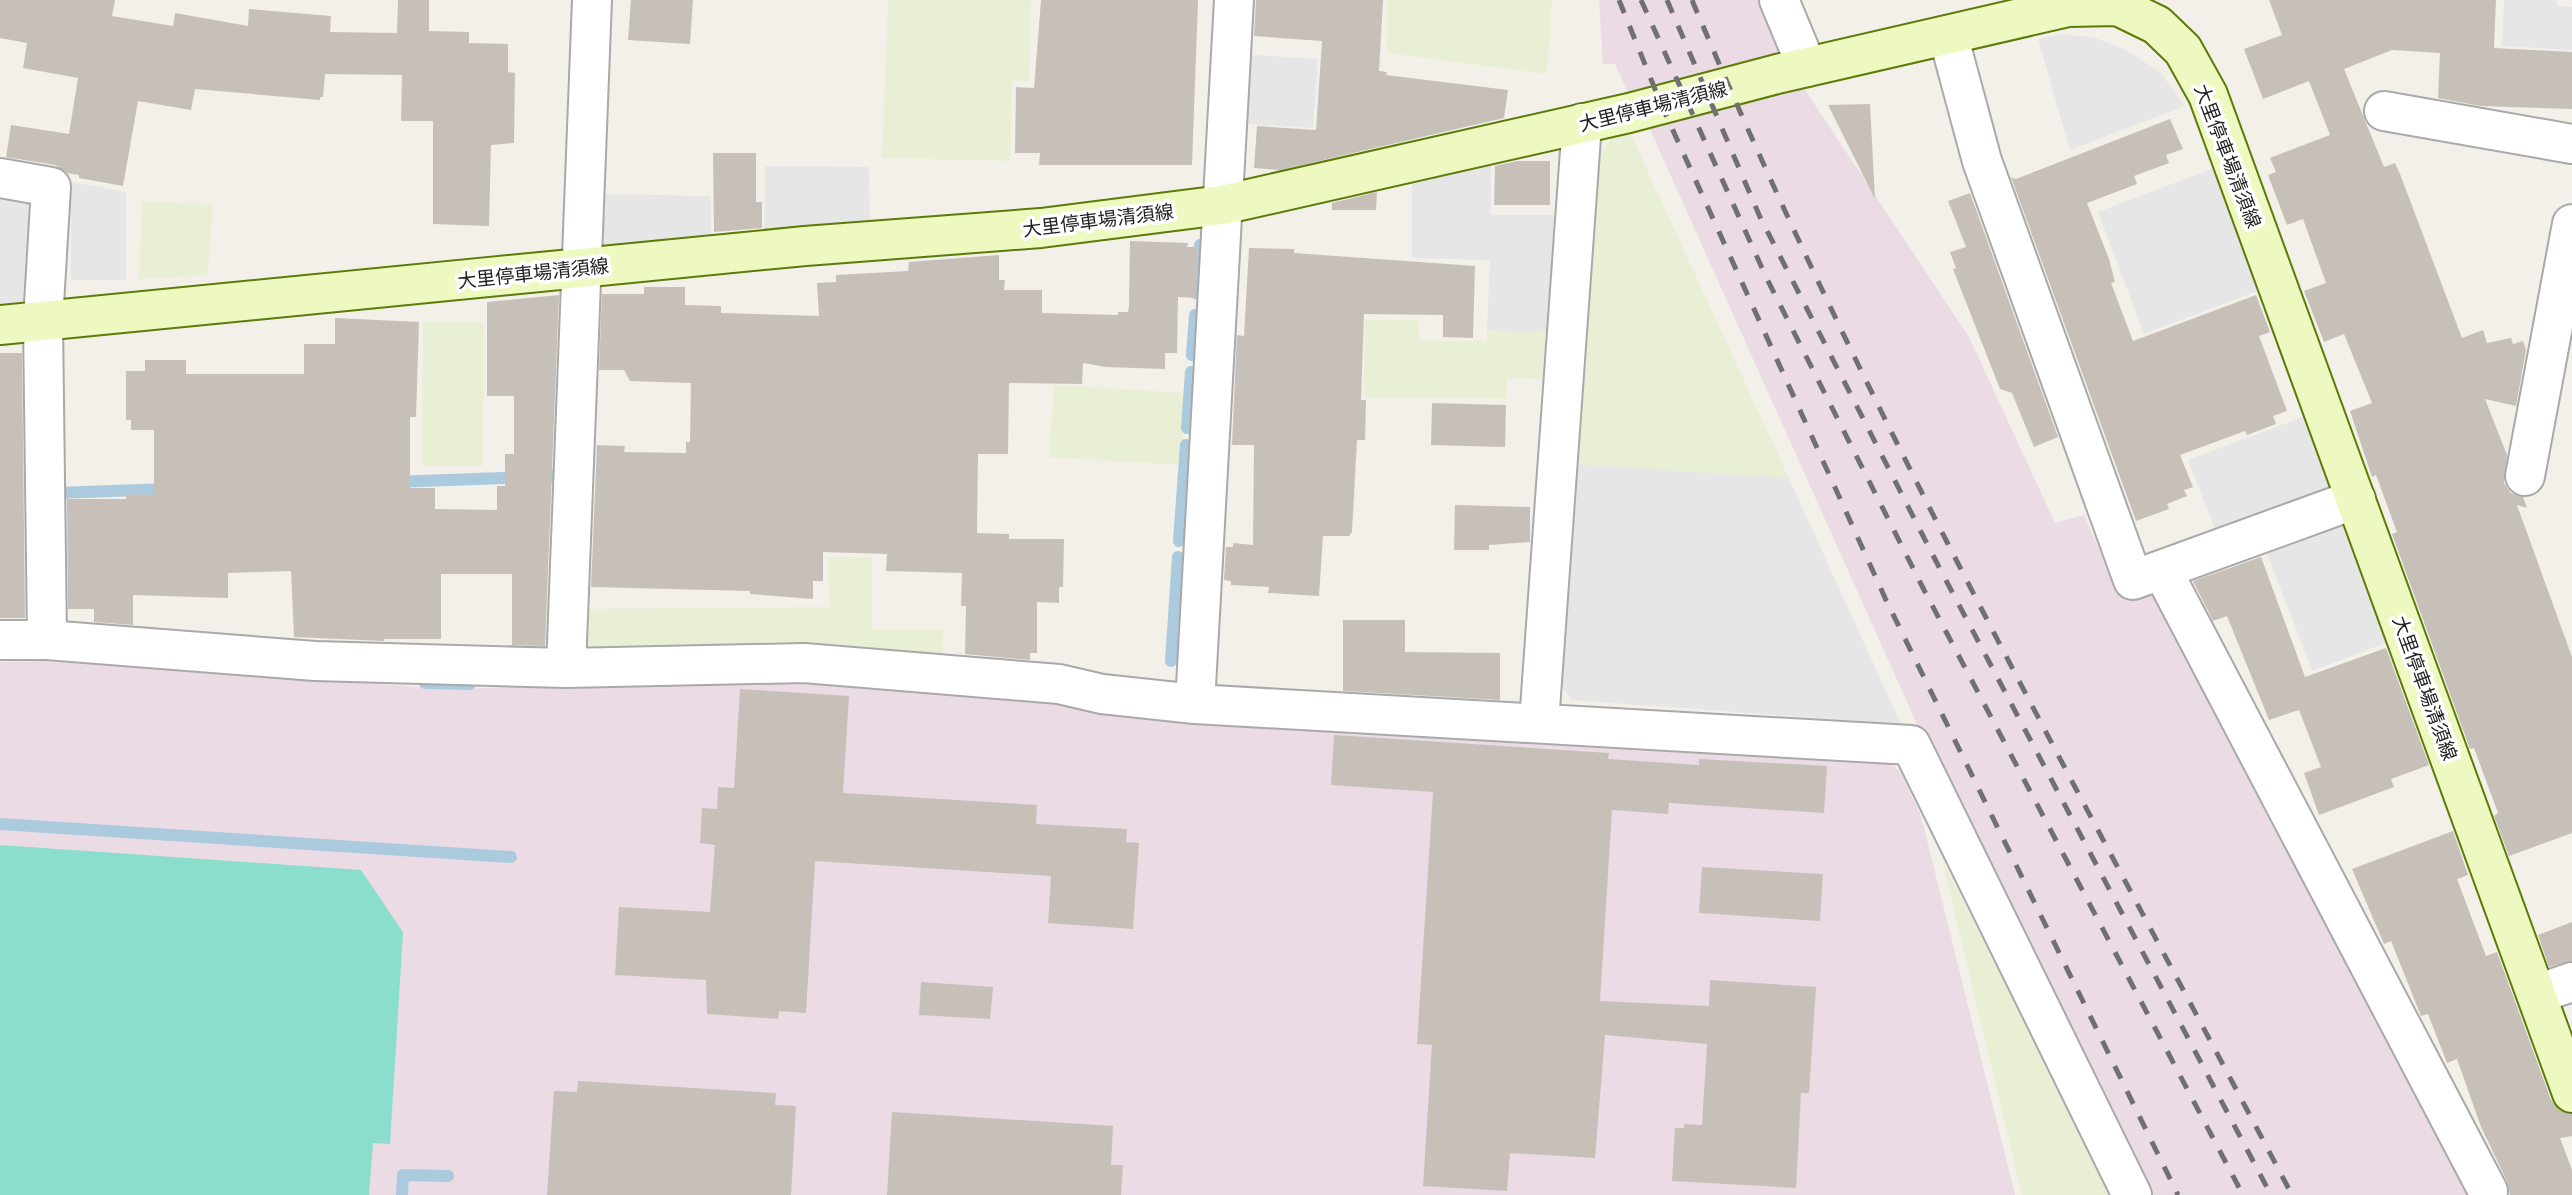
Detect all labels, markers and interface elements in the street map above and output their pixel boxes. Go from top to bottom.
street label: 大里停車場清須線 [1576,76,1729,135]
street label: 大里停車場清須線 [2190,81,2266,231]
street label: 大里停車場清須線 [1021,199,1175,240]
street label: 大里停車場清須線 [456,253,610,292]
street label: 大里停車場清須線 [2389,612,2462,763]

